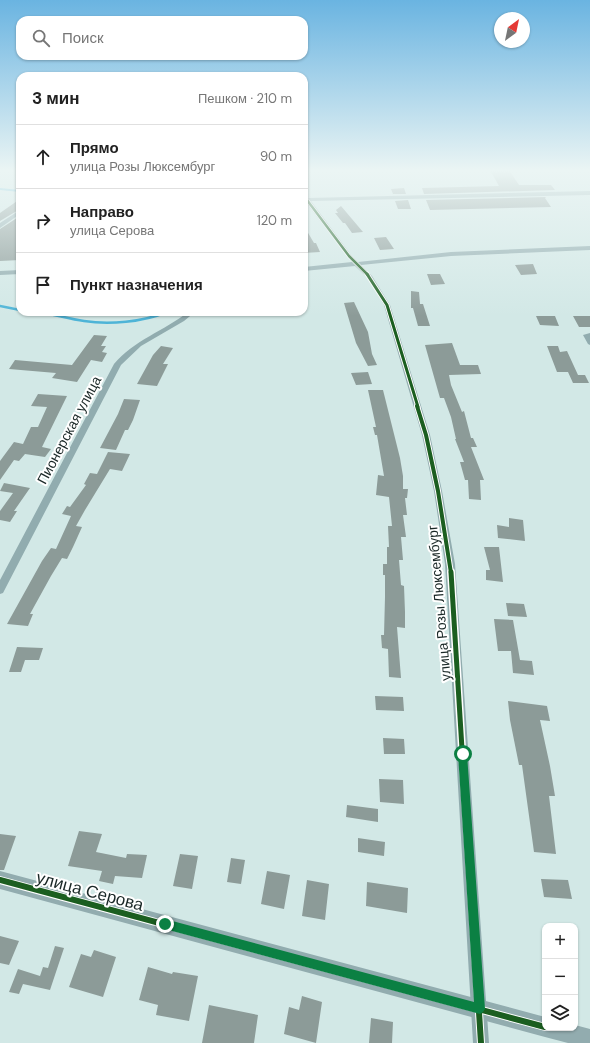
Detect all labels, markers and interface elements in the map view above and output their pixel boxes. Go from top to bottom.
north arrow [494,12,530,48]
search box [16,16,308,60]
icon: search [30,27,52,49]
text: Поиск [62,28,104,48]
text: 3 мин [32,87,80,109]
text: Пешком · 210 m [198,90,292,107]
text: Прямо [70,138,119,158]
icon: ahead [32,146,54,168]
text: 90 m [260,148,292,165]
text: улица Розы Люксембург [70,158,215,175]
text: Направо [70,202,134,222]
icon: right [32,210,54,232]
text: 120 m [257,212,292,229]
text: улица Серова [70,222,154,239]
icon: arrive [32,274,54,296]
text: Пункт назначения [70,275,203,295]
street label: Пионерская улица [33,373,105,487]
street label: улица Розы Люксембург [423,524,455,682]
route start [454,745,472,763]
street label: улица Серова [34,866,147,916]
route end [156,915,174,933]
map controls [542,923,578,1031]
button: + [542,923,578,959]
button: − [542,959,578,995]
button: layers [542,995,578,1031]

